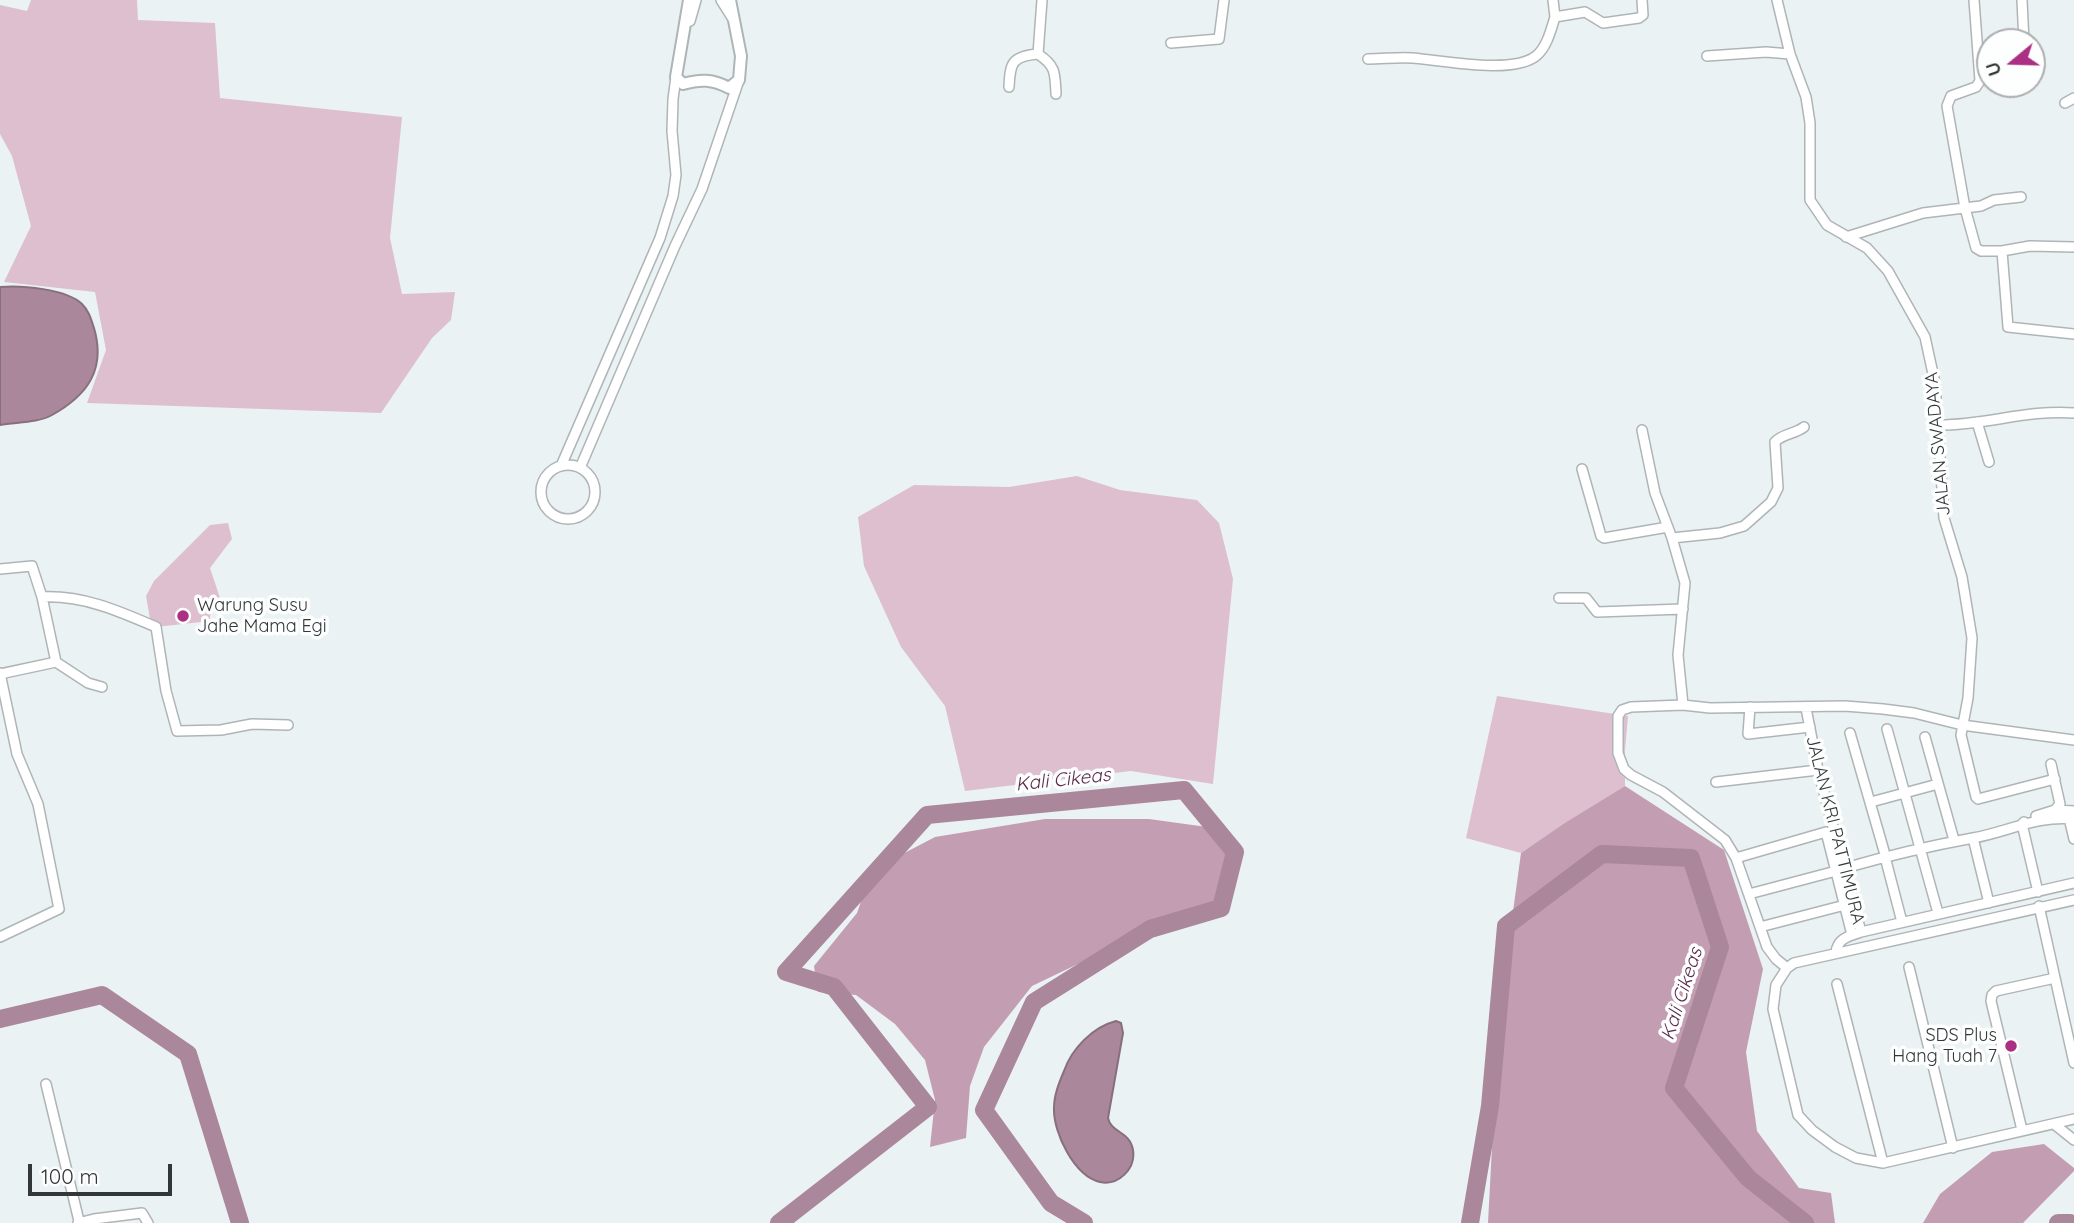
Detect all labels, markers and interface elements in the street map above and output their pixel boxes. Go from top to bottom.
north arrow [1976,28,2046,98]
text: U [1980,59,2007,79]
street label: JALAN SWADAYA [1921,371,1955,517]
place label: Warung Susu Jahe Mama Egi [197,595,327,638]
marker: Warung Susu Jahe Mama Egi [175,608,191,624]
street label: JALAN KRI PATTIMURA [1801,734,1869,926]
water label: Kali Cikeas [1014,764,1112,796]
water label: Kali Cikeas [1656,945,1708,1043]
place label: SDS Plus Hang Tuah 7 [1892,1025,1997,1068]
marker: SDS Plus Hang Tuah 7 [2003,1038,2019,1054]
scale bar [32,1150,175,1194]
text: 100 m [41,1163,99,1189]

